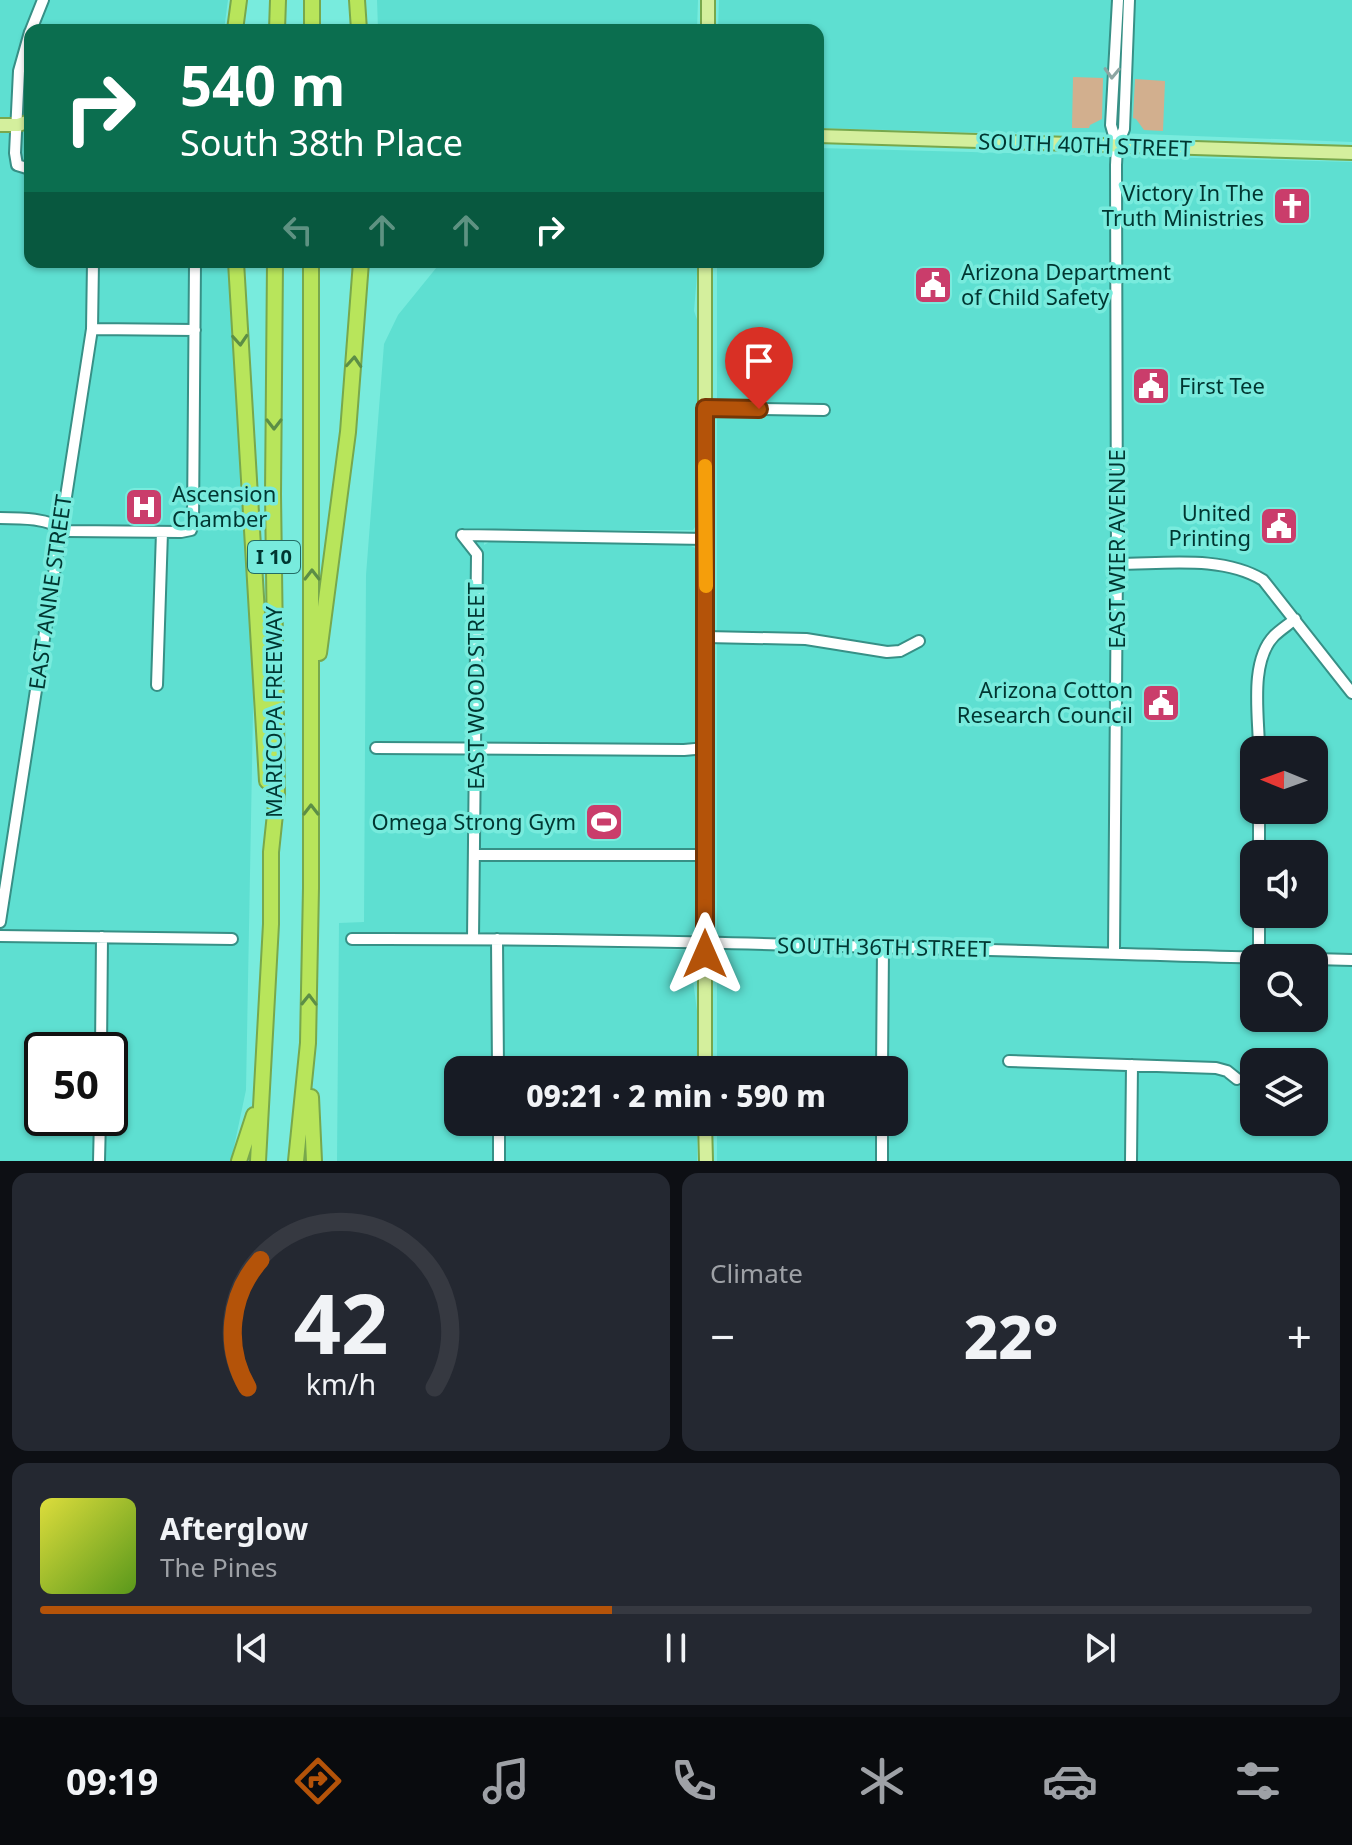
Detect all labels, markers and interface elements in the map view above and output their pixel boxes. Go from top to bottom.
text: 540 m [180,46,345,122]
icon: right [48,56,152,160]
one-way arrow [1104,67,1121,80]
text: South 38th Place [180,118,463,167]
street label: SOUTH 40TH STREET [978,125,1192,163]
place label: Victory In The Truth Ministries [1102,177,1264,232]
church icon: Victory In The Truth Ministries [1271,185,1313,227]
icon: left [276,208,320,252]
icon: ahead [360,208,404,252]
icon: ahead [444,208,488,252]
icon: right [528,208,572,252]
place label: Arizona Department of Child Safety [961,256,1171,311]
public building icon: Arizona Department of Child Safety [912,264,954,306]
pin [725,327,793,409]
one-way arrow [231,334,248,347]
icon: arrive [737,339,781,383]
one-way arrow [345,355,362,368]
public building icon: First Tee [1130,365,1172,407]
place label: First Tee [1179,370,1265,400]
one-way arrow [265,418,283,431]
street label: EAST WIER AVENUE [1101,449,1131,649]
place label: Ascension Chamber [172,478,276,533]
hospital icon: Ascension Chamber [123,486,165,528]
street label: EAST ANNE STREET [20,492,78,691]
place label: United Printing [1169,497,1251,552]
public building icon: United Printing [1258,505,1300,547]
road number: I 10 [248,541,300,573]
one-way arrow [303,568,320,581]
street label: EAST WOOD STREET [460,582,490,790]
street label: MARICOPA FREEWAY [258,605,288,818]
place label: Arizona Cotton Research Council [957,674,1133,729]
public building icon: Arizona Cotton Research Council [1140,682,1182,724]
north arrow [1240,736,1328,824]
map controls [1240,736,1328,1136]
sports icon: Omega Strong Gym [583,801,625,843]
one-way arrow [302,803,320,816]
place label: Omega Strong Gym [372,806,576,836]
button: sound [1240,840,1328,928]
position arrow [663,912,747,996]
street label: SOUTH 36TH STREET [777,929,991,963]
button: search [1240,944,1328,1032]
one-way arrow [300,993,318,1006]
speed limit sign: 50 [24,1032,128,1136]
button: layers [1240,1048,1328,1136]
text: 09:21 · 2 min · 590 m [526,1075,826,1116]
text: Climate [710,1255,803,1291]
text: 42 [293,1265,389,1378]
text: 22° [964,1295,1058,1377]
text: − [710,1306,735,1366]
text: + [1287,1306,1312,1366]
text: km/h [306,1364,376,1403]
text: Afterglow [160,1508,308,1549]
text: The Pines [160,1549,278,1585]
icon: previous [230,1626,274,1670]
icon: pause [654,1626,698,1670]
icon: next [1078,1626,1122,1670]
icon: directions [290,1753,346,1809]
icon: music [478,1753,534,1809]
icon: phone [666,1753,722,1809]
icon: climate [854,1753,910,1809]
icon: car [1042,1753,1098,1809]
icon: filters [1230,1753,1286,1809]
text: 09:19 [66,1757,158,1806]

